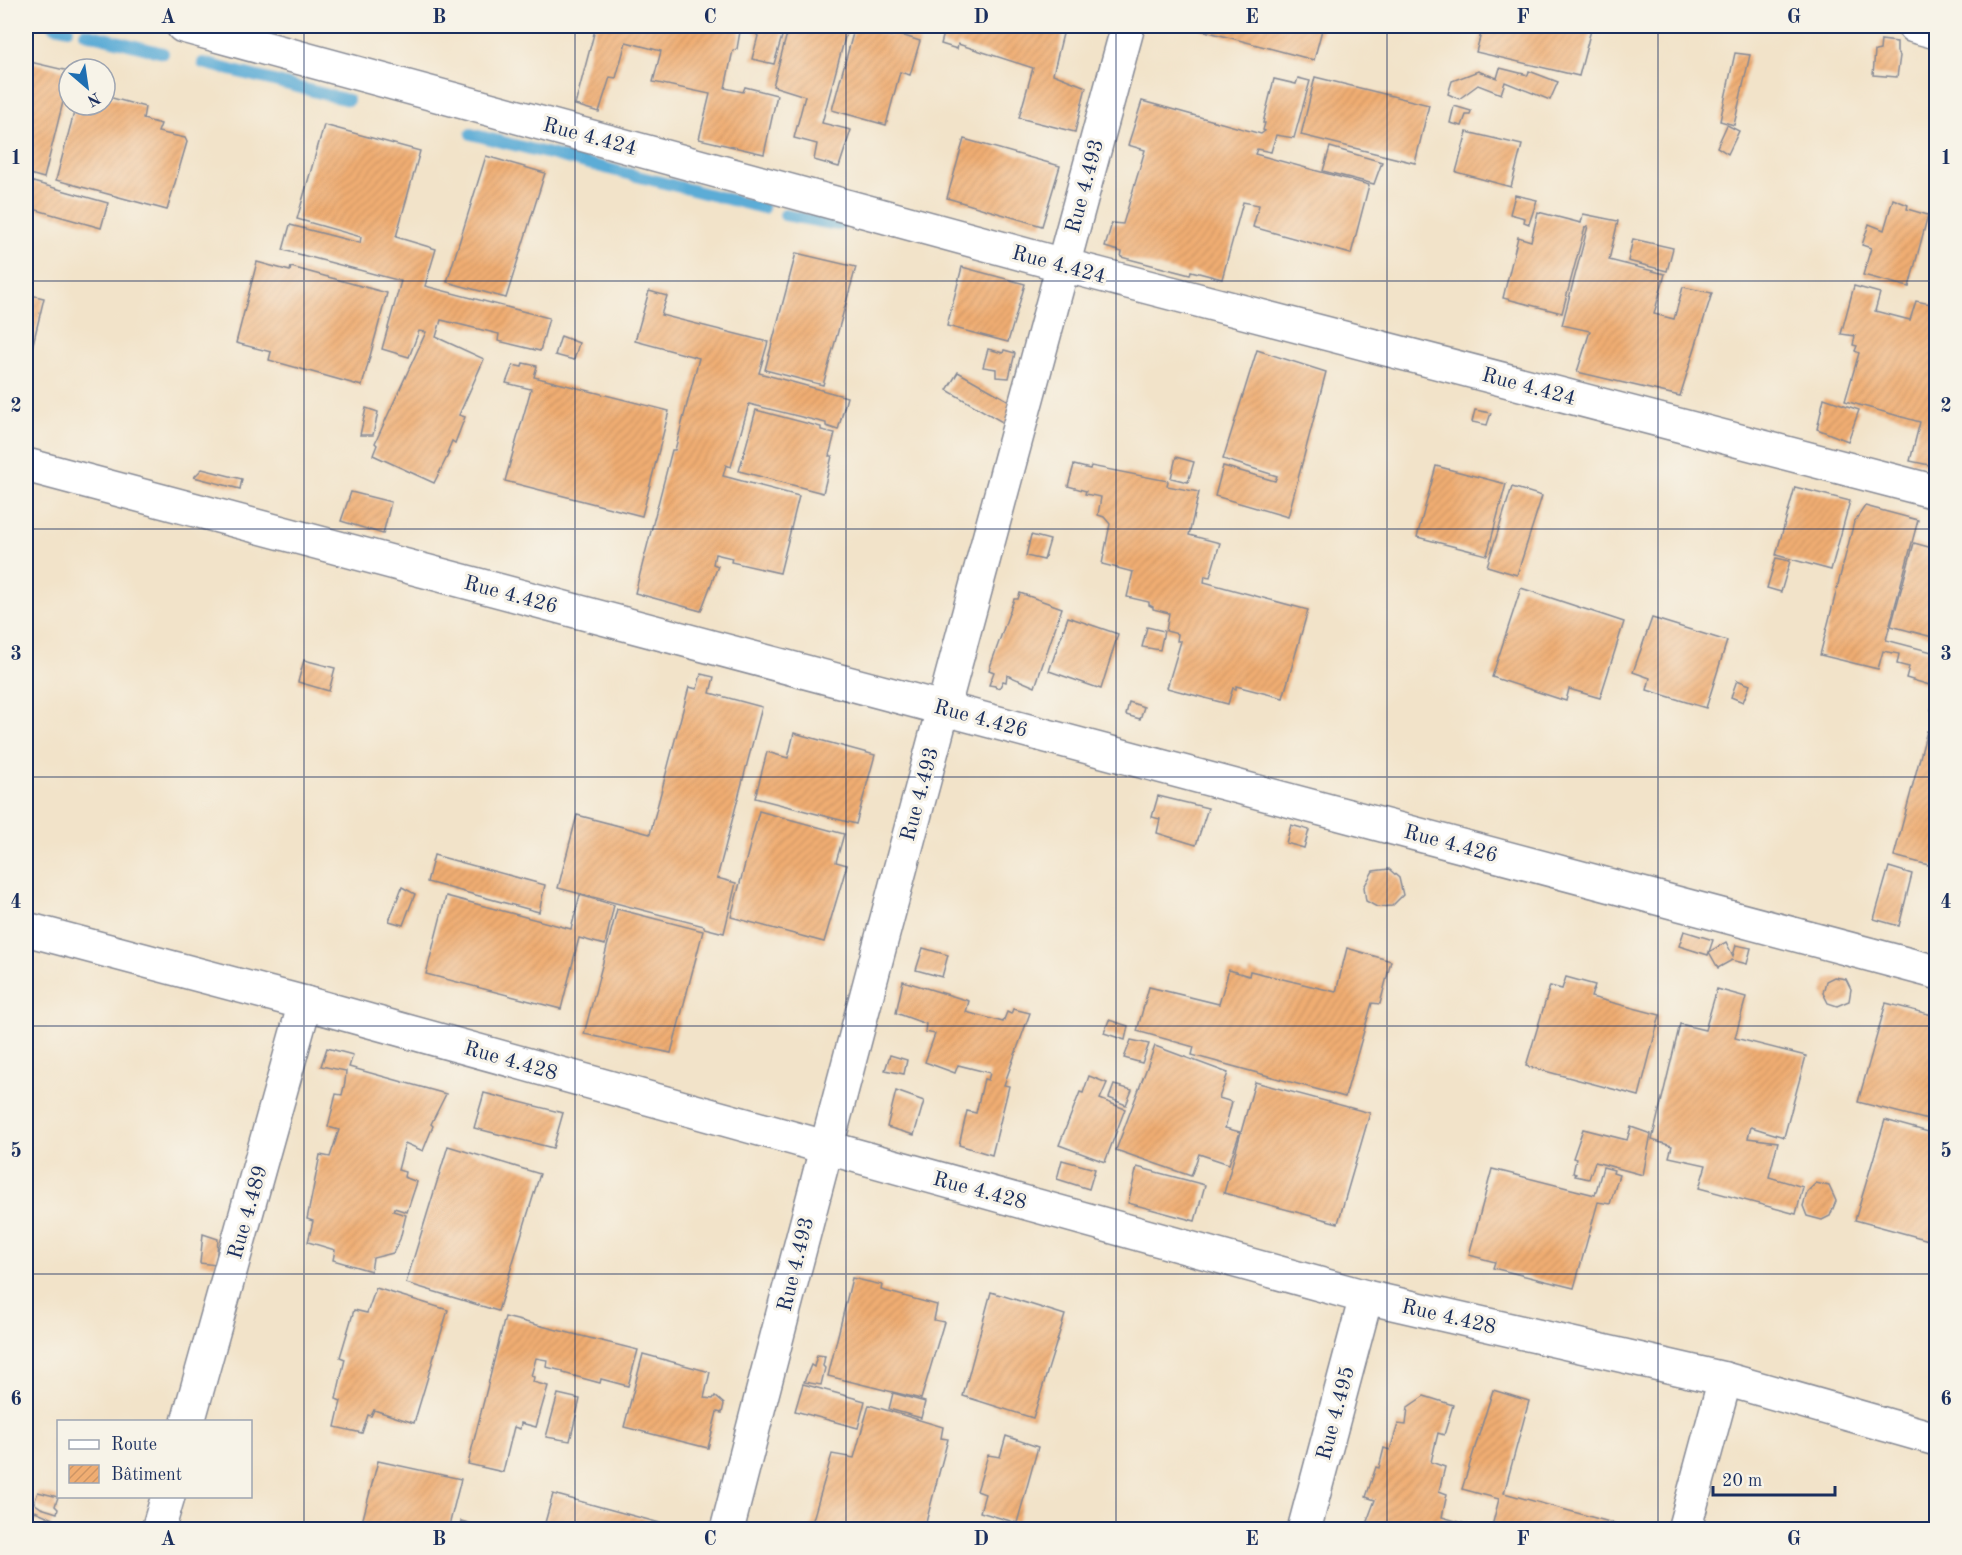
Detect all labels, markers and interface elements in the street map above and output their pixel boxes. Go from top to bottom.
text: A [160,8,176,28]
text: B [432,8,446,28]
text: C [703,8,717,28]
text: D [973,8,989,28]
text: E [1245,8,1259,28]
text: F [1516,8,1530,28]
text: G [1787,8,1801,28]
north arrow [57,57,117,117]
text: N [83,88,103,109]
street label: Rue 4.424 [540,115,639,160]
street label: Rue 4.493 [1063,137,1108,236]
text: 1 [10,149,22,169]
text: 1 [1940,149,1952,169]
street label: Rue 4.424 [1009,243,1108,288]
street label: Rue 4.424 [1479,365,1578,410]
text: 2 [10,397,22,417]
text: 2 [1940,397,1952,417]
street label: Rue 4.426 [461,573,560,618]
text: 3 [10,645,22,665]
text: 3 [1940,645,1952,665]
street label: Rue 4.426 [931,697,1030,742]
street label: Rue 4.493 [898,745,943,844]
street label: Rue 4.426 [1401,822,1500,867]
text: 4 [10,893,22,913]
text: 4 [1940,893,1952,913]
street label: Rue 4.428 [461,1038,560,1085]
text: 5 [10,1141,22,1162]
text: 5 [1940,1141,1952,1162]
street label: Rue 4.489 [225,1163,272,1262]
street label: Rue 4.428 [930,1169,1029,1214]
street label: Rue 4.493 [775,1215,818,1314]
street label: Rue 4.428 [1399,1296,1498,1339]
street label: Rue 4.495 [1314,1364,1359,1463]
text: 6 [10,1390,22,1410]
text: 6 [1940,1390,1952,1410]
legend [57,1420,252,1498]
text: Route [111,1436,157,1454]
scale bar [1713,1459,1834,1497]
text: Bâtiment [111,1466,182,1484]
text: 20 m [1722,1472,1762,1490]
text: A [160,1530,176,1550]
text: B [432,1530,446,1550]
text: C [703,1530,717,1550]
text: D [973,1530,989,1550]
text: E [1245,1530,1259,1550]
text: F [1516,1530,1530,1550]
text: G [1787,1530,1801,1550]

